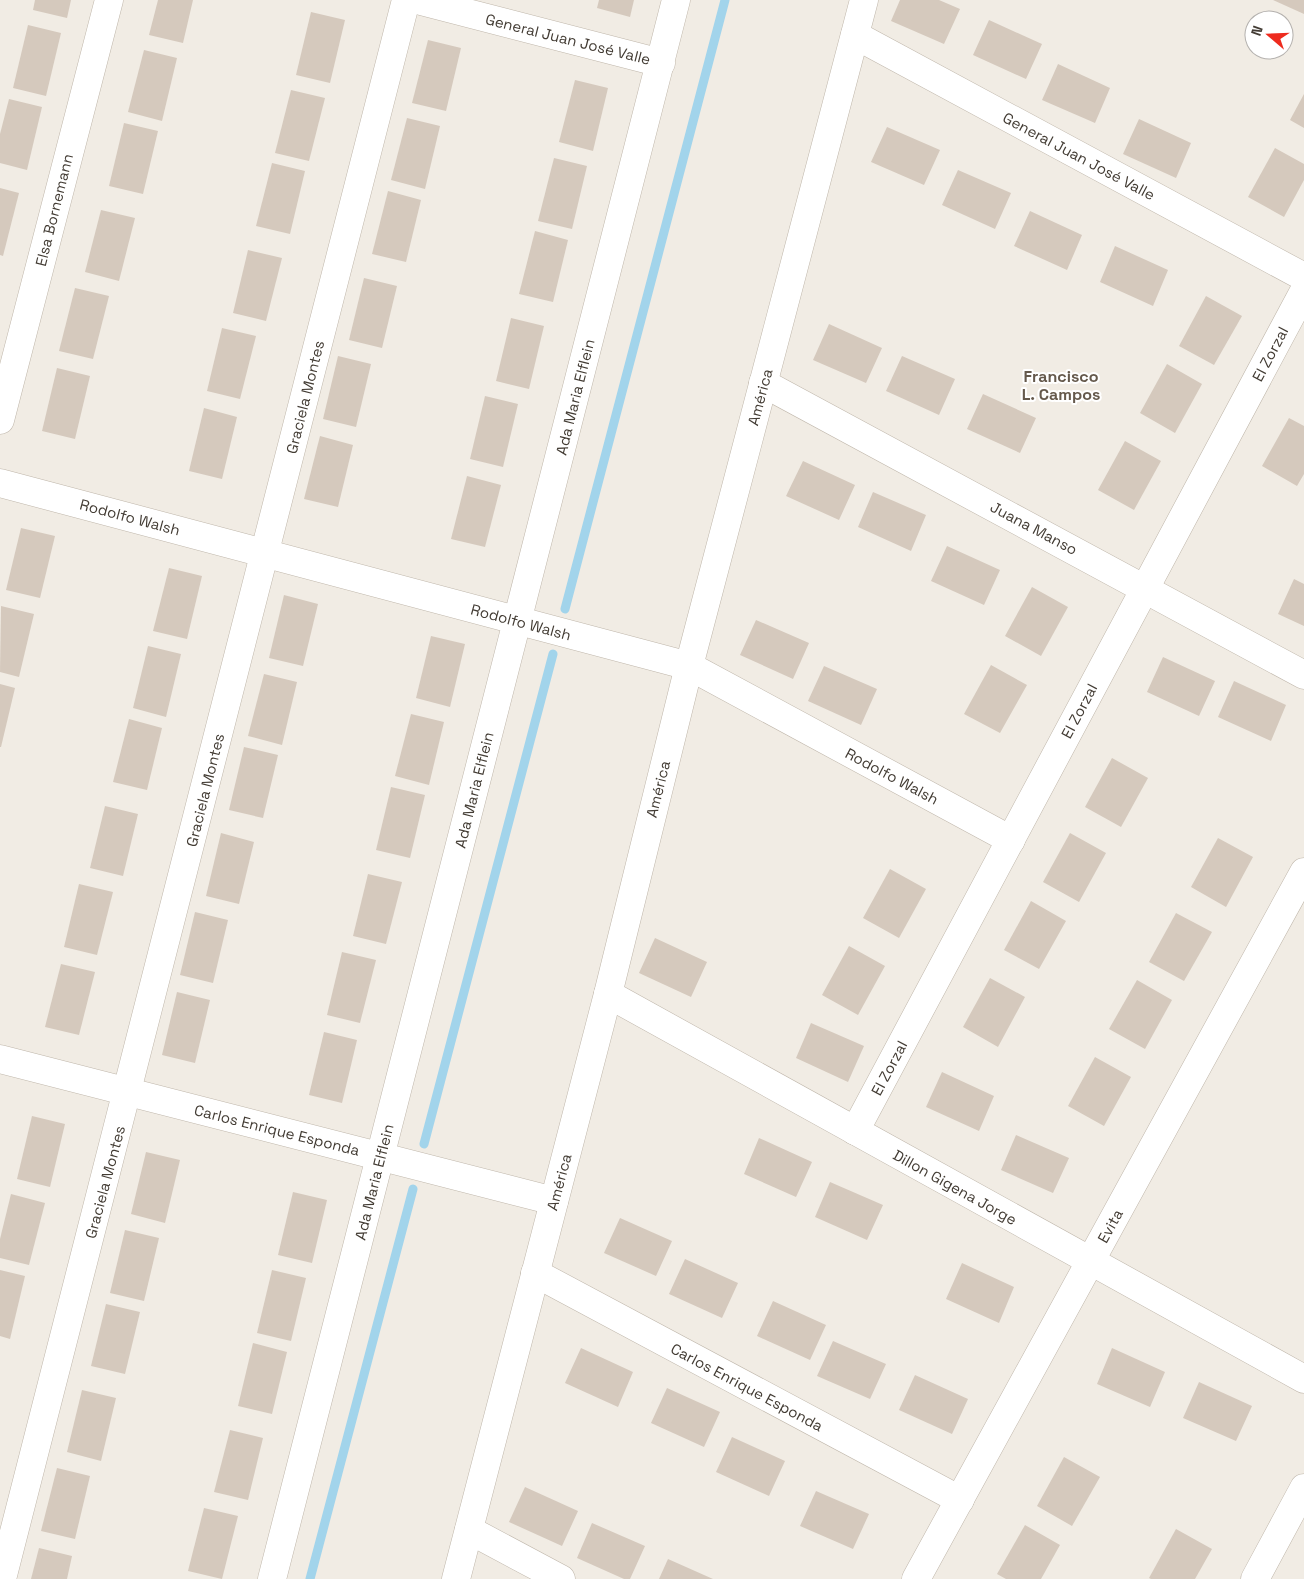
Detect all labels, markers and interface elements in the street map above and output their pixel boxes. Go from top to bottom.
street label: General Juan José Valle [483,9,653,69]
north arrow [1244,10,1294,60]
text: N [1247,23,1267,38]
street label: General Juan José Valle [1000,108,1158,204]
street label: Elsa Bornemann [31,152,77,268]
street label: El Zorzal [1248,323,1292,385]
street label: Ada Maria Elflein [551,337,599,457]
street label: Graciela Montes [282,338,328,456]
street label: América [743,366,777,428]
district label: Francisco L. Campos [1022,366,1100,405]
street label: Rodolfo Walsh [78,494,182,540]
street label: Juana Manso [987,497,1081,559]
street label: Rodolfo Walsh [469,599,573,645]
street label: El Zorzal [1057,680,1101,742]
street label: Ada Maria Elflein [450,730,498,850]
street label: Graciela Montes [182,731,228,849]
street label: Rodolfo Walsh [842,743,942,809]
street label: América [642,758,674,820]
street label: El Zorzal [867,1037,911,1099]
street label: Carlos Enrique Esponda [192,1100,362,1160]
street label: Ada Maria Elflein [350,1122,398,1242]
street label: Graciela Montes [81,1123,129,1241]
street label: Dillon Gigena Jorge [890,1145,1020,1229]
street label: América [542,1151,576,1213]
street label: Evita [1093,1205,1127,1246]
street label: Carlos Enrique Esponda [668,1339,827,1435]

